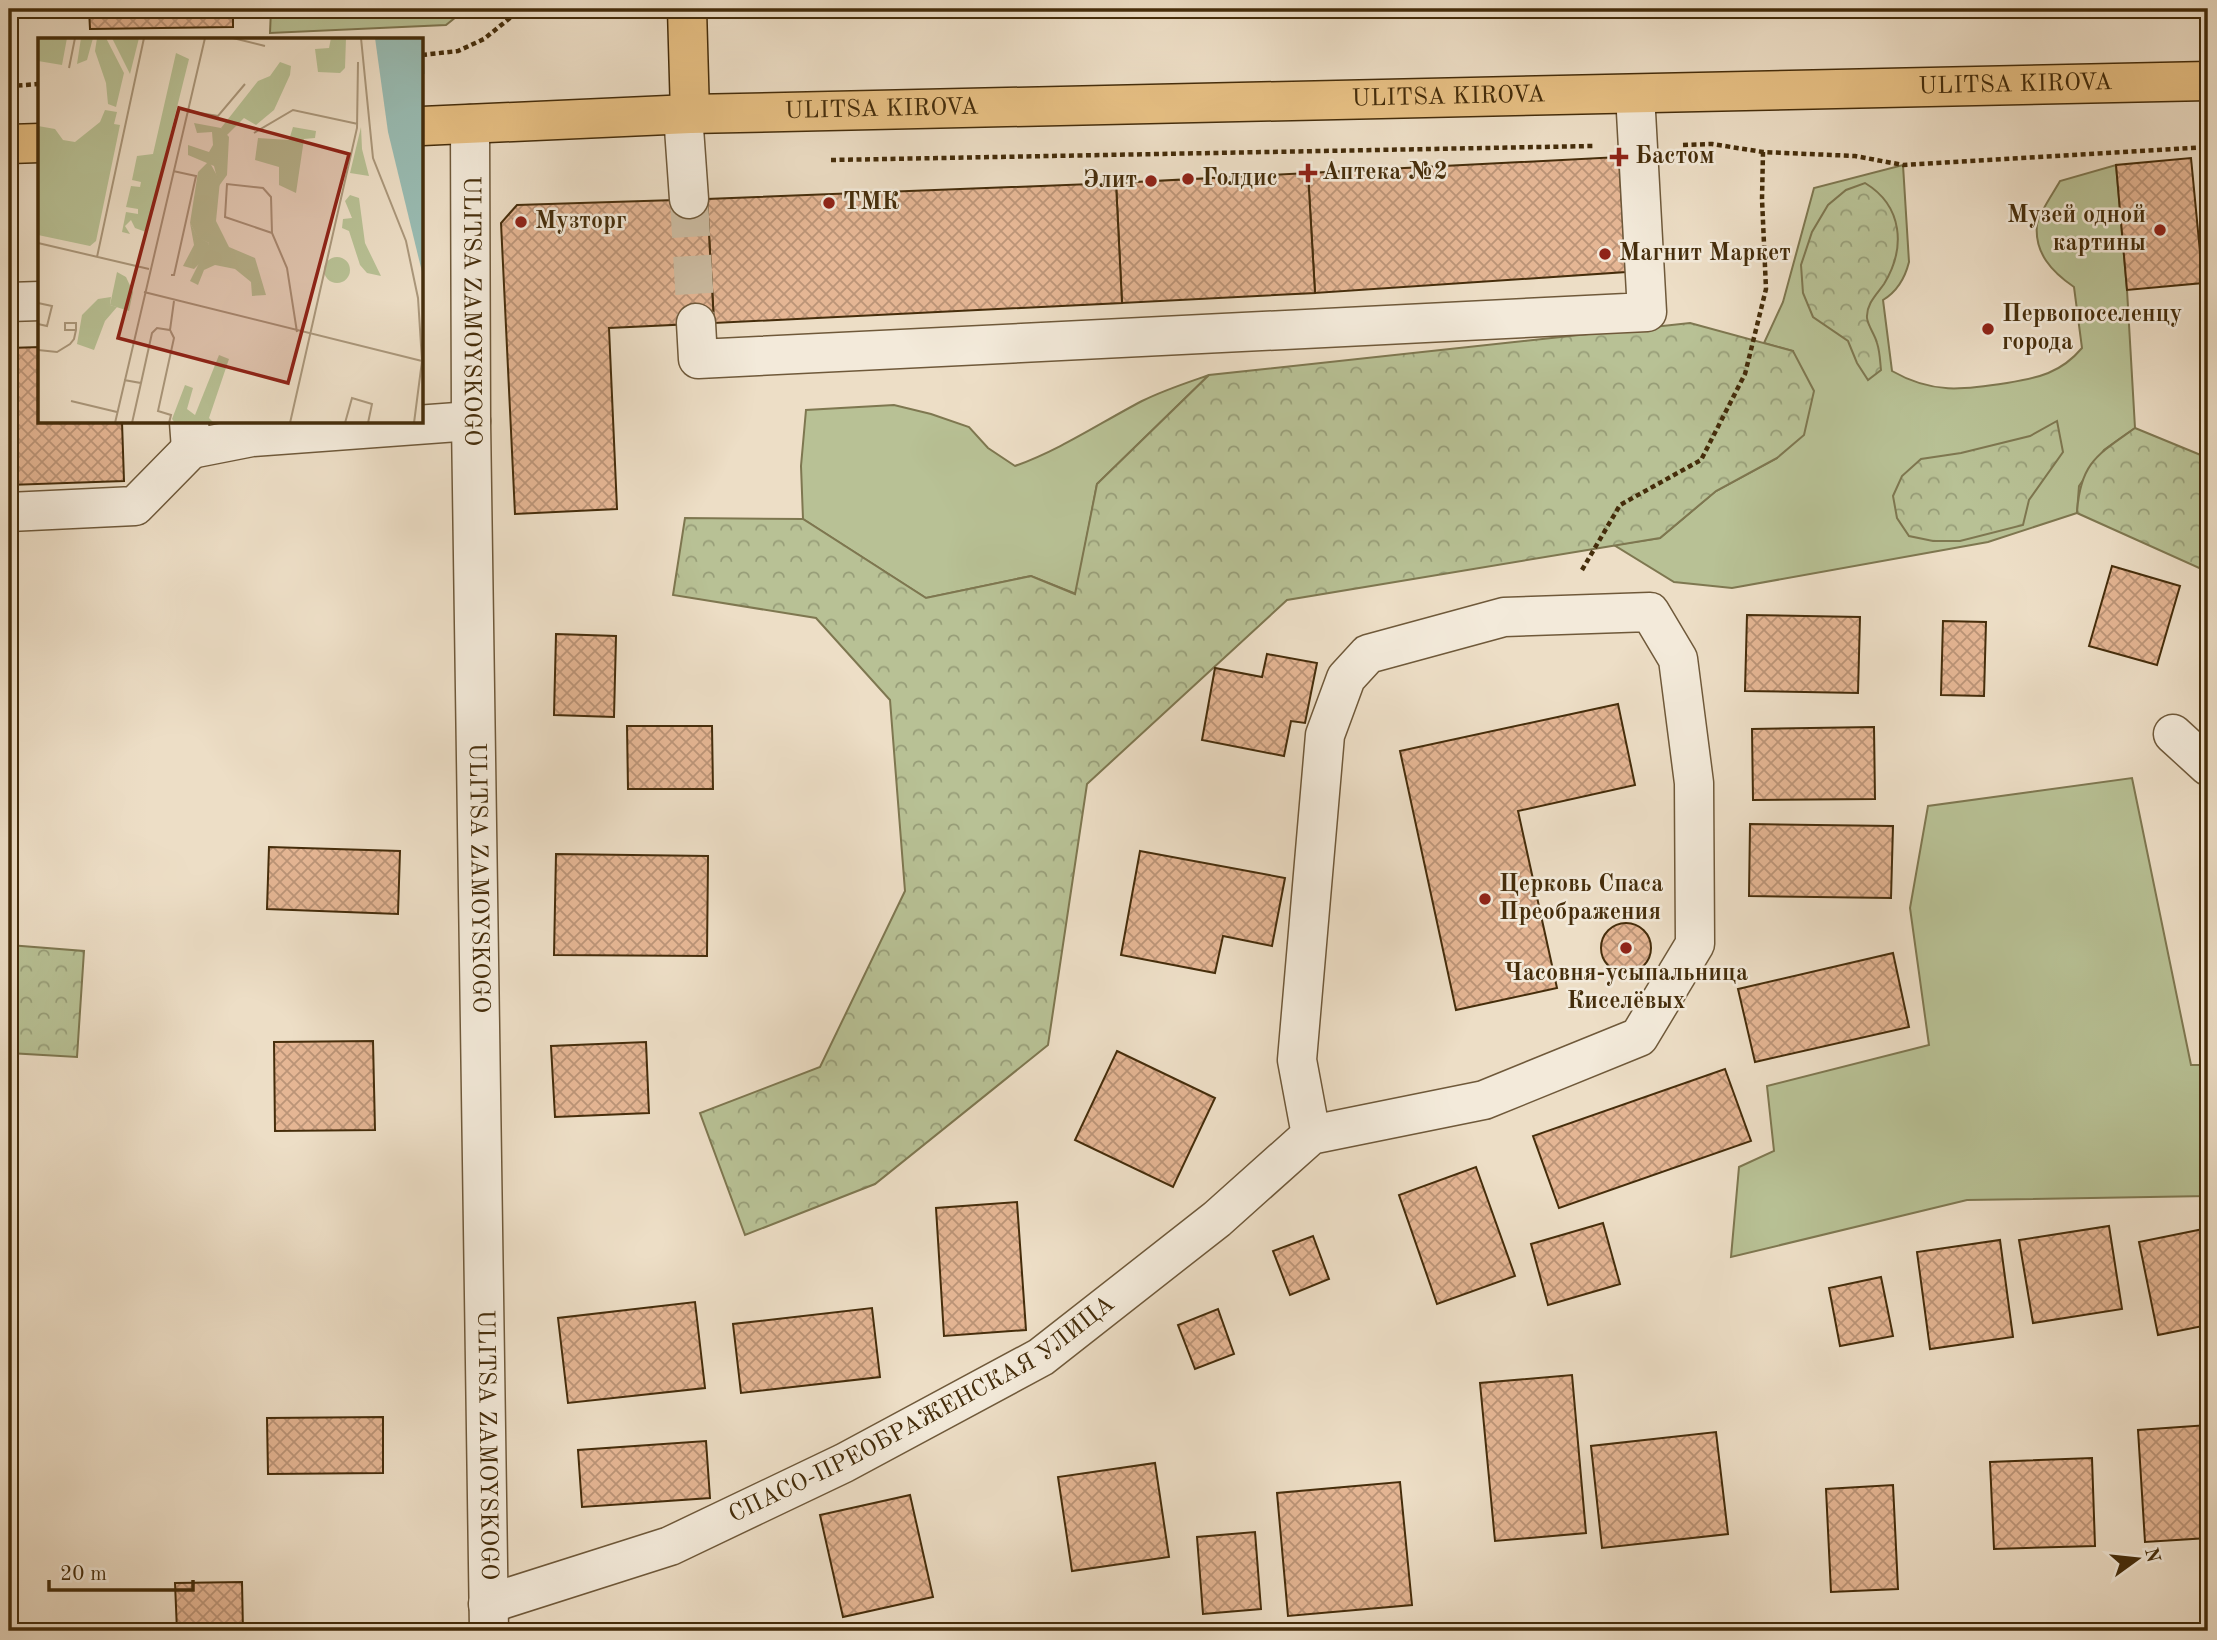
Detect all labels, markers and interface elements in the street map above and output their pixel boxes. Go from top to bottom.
inset map [38,38,424,424]
street label: ULITSA KIROVA [1918,71,2113,99]
street label: ULITSA KIROVA [1351,83,1546,112]
street label: ULITSA KIROVA [784,96,979,124]
place label: Бастом [1635,145,1715,169]
marker: Бастом [1609,147,1629,167]
place label: Аптека №2 [1322,161,1448,185]
marker: Аптека №2 [1300,165,1316,181]
place label: Голдис [1202,167,1278,191]
place label: Элит [1083,169,1137,193]
marker: Голдис [1180,171,1196,187]
marker: Элит [1143,173,1159,189]
street label: ULITSA ZAMOYSKOGO [458,176,483,447]
place label: ТМК [843,191,900,215]
marker: ТМК [821,195,837,211]
place label: Музей одной картины [2007,204,2146,256]
place label: Музторг [535,210,627,234]
marker: Музторг [513,214,529,230]
marker: Музей одной картины [2152,222,2168,238]
place label: Магнит Маркет [1619,242,1791,266]
marker: Магнит Маркет [1597,246,1613,262]
place label: Первопоселенцу города [2002,303,2182,355]
marker: Первопоселенцу города [1980,321,1996,337]
street label: ULITSA ZAMOYSKOGO [464,742,492,1013]
place label: Церковь Спаса Преображения [1499,873,1663,925]
marker: Церковь Спаса Преображения [1477,891,1493,907]
marker: Часовня-усыпальница Киселёвых [1618,940,1634,956]
place label: Часовня-усыпальница Киселёвых [1504,962,1748,1014]
street label: СПАСО-ПРЕОБРАЖЕНСКАЯ УЛИЦА [726,1292,1119,1528]
street label: ULITSA ZAMOYSKOGO [472,1309,500,1580]
north arrow [2102,1524,2172,1594]
text: N [2140,1546,2162,1565]
scale bar [49,1549,192,1593]
text: 20 m [60,1564,107,1585]

